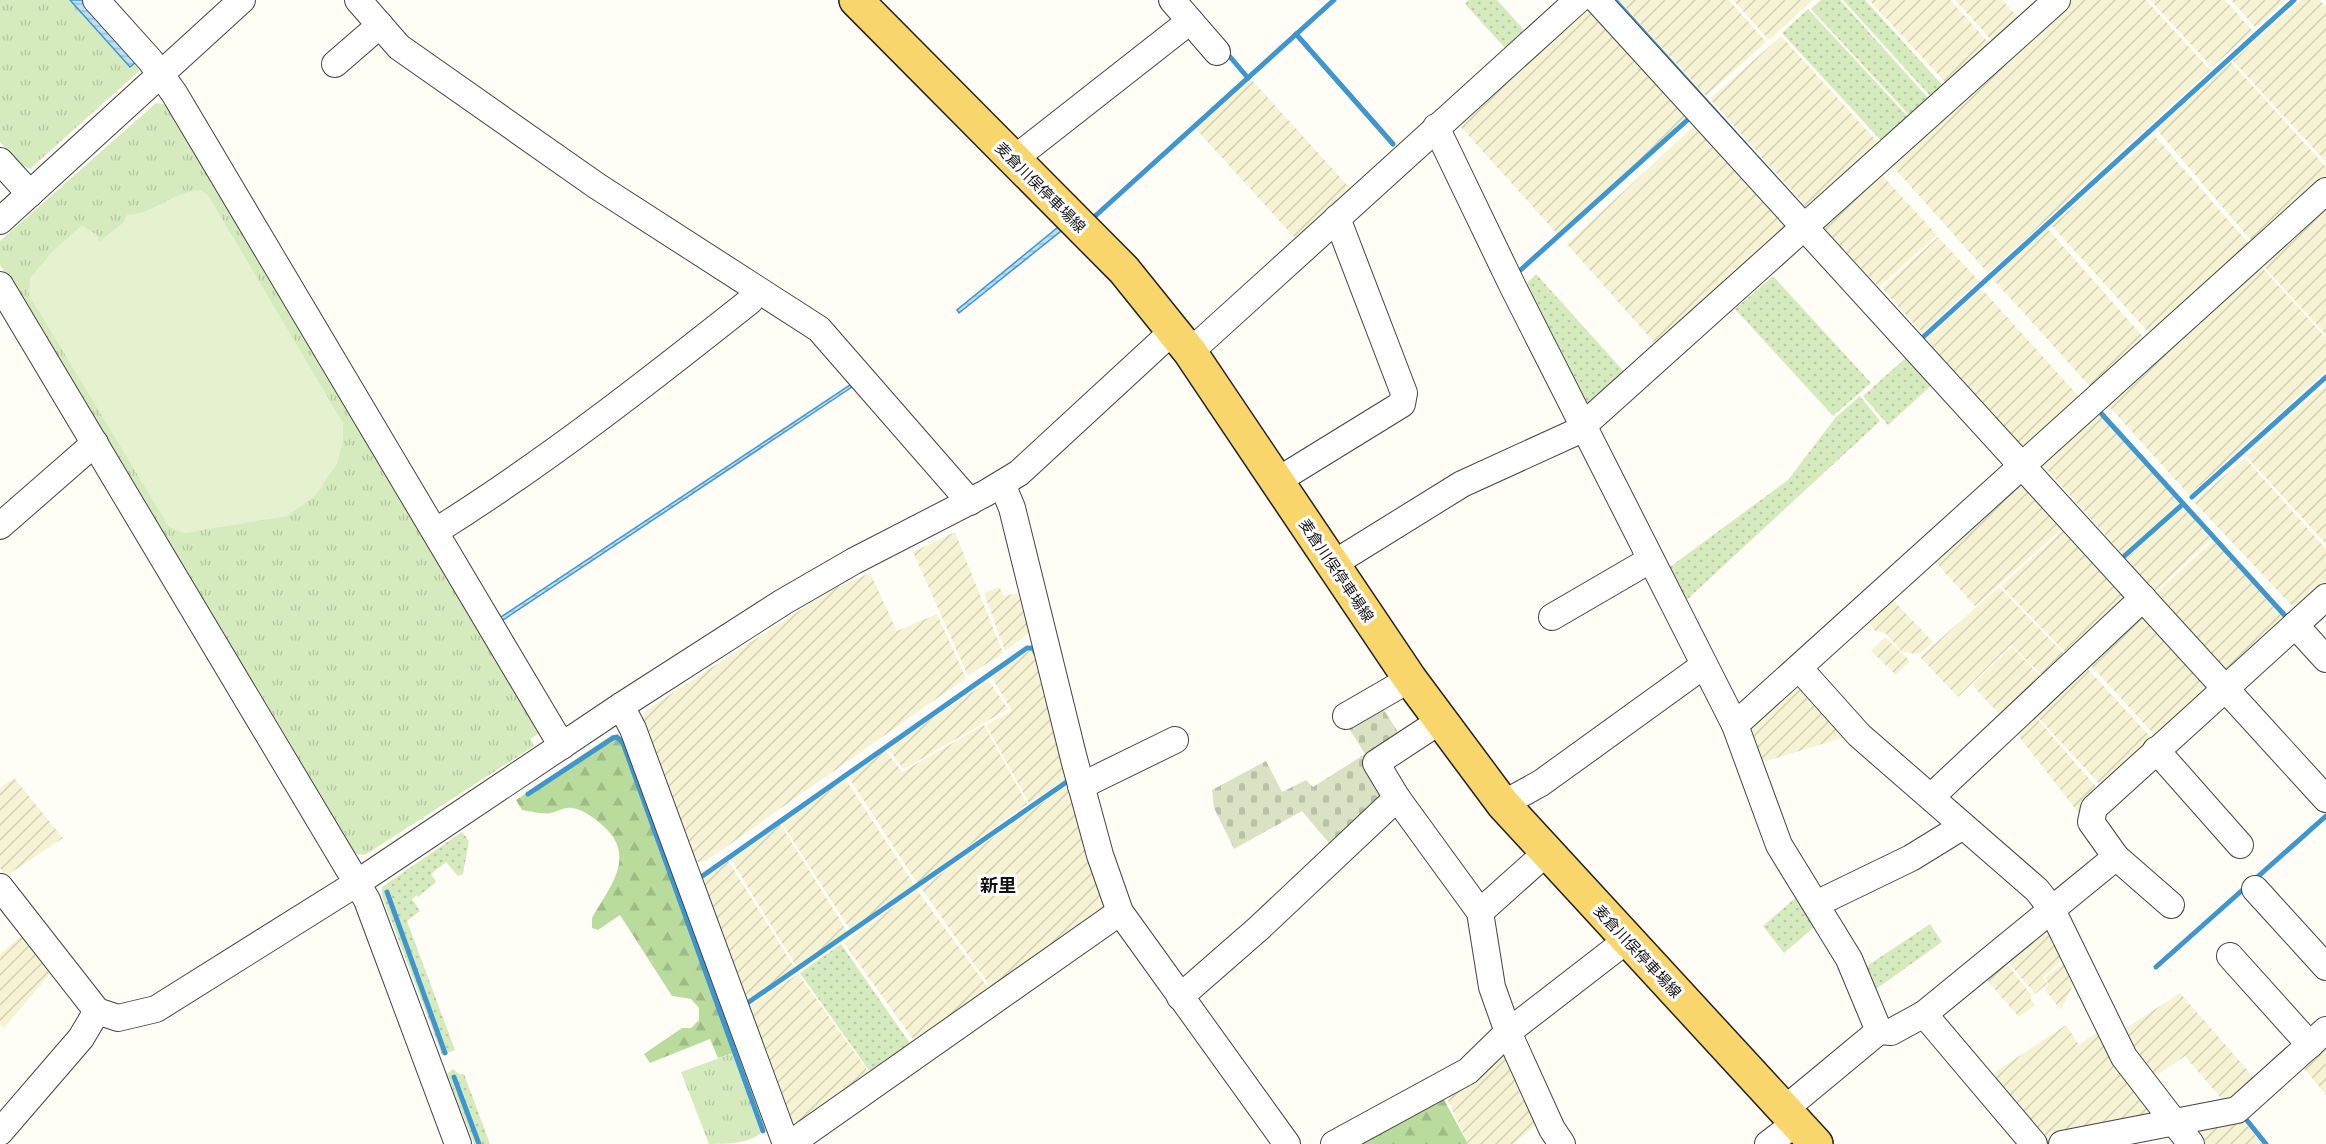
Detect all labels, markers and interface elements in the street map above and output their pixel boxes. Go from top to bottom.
street label: 麦倉川俣停車場線 [991,137,1091,237]
street label: 麦倉川俣停車場線 [1295,515,1379,625]
district label: 新里 [980,873,1016,897]
street label: 麦倉川俣停車場線 [1590,900,1686,1002]

